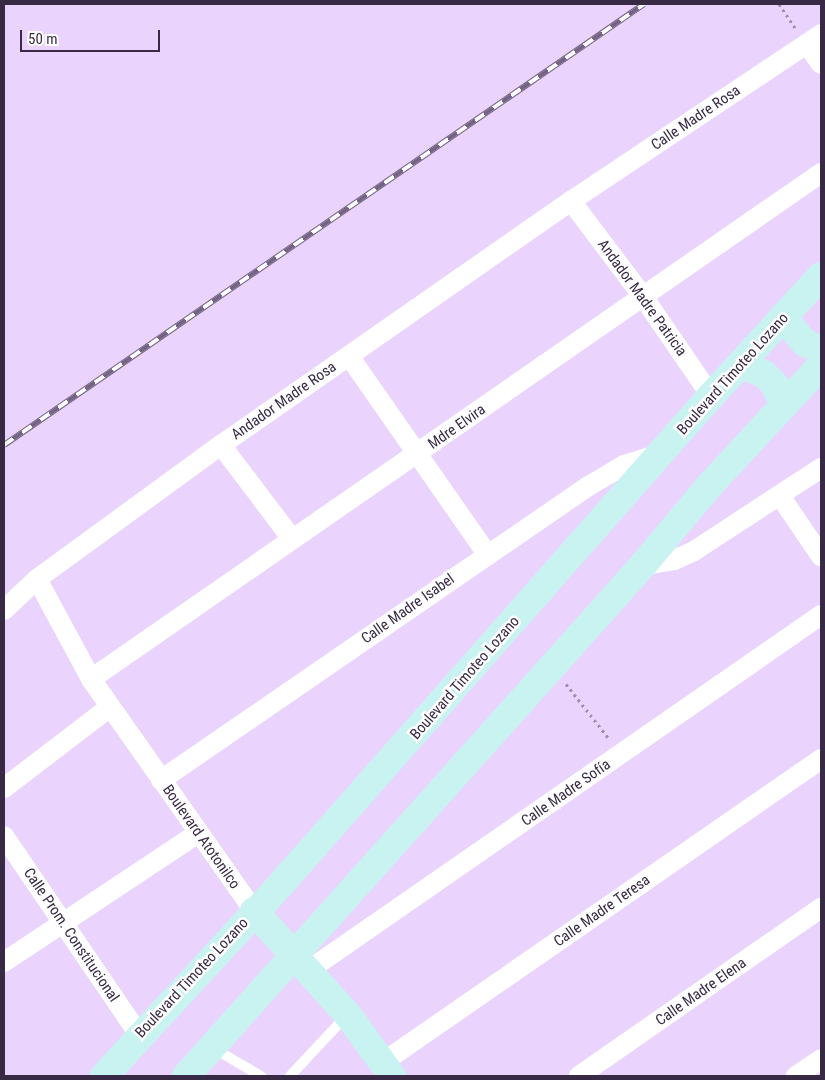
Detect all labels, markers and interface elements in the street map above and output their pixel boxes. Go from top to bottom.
scale bar [22,20,162,52]
text: 50 m [28,30,58,48]
street label: Calle Madre Rosa [648,82,744,154]
street label: Andador Madre Patricia [594,236,690,360]
street label: Boulevard Timoteo Lozano [674,309,792,439]
street label: Andador Madre Rosa [228,358,340,444]
street label: Mdre Elvira [425,401,489,453]
street label: Calle Madre Isabel [358,570,458,648]
street label: Boulevard Timoteo Lozano [406,613,524,743]
street label: Calle Madre Sofía [518,756,614,830]
street label: Boulevard Atotonilco [158,781,244,893]
street label: Calle Prom. Constitucional [20,865,122,1005]
street label: Calle Madre Teresa [550,871,654,951]
street label: Boulevard Timoteo Lozano [132,914,252,1042]
street label: Calle Madre Elena [652,954,750,1030]

